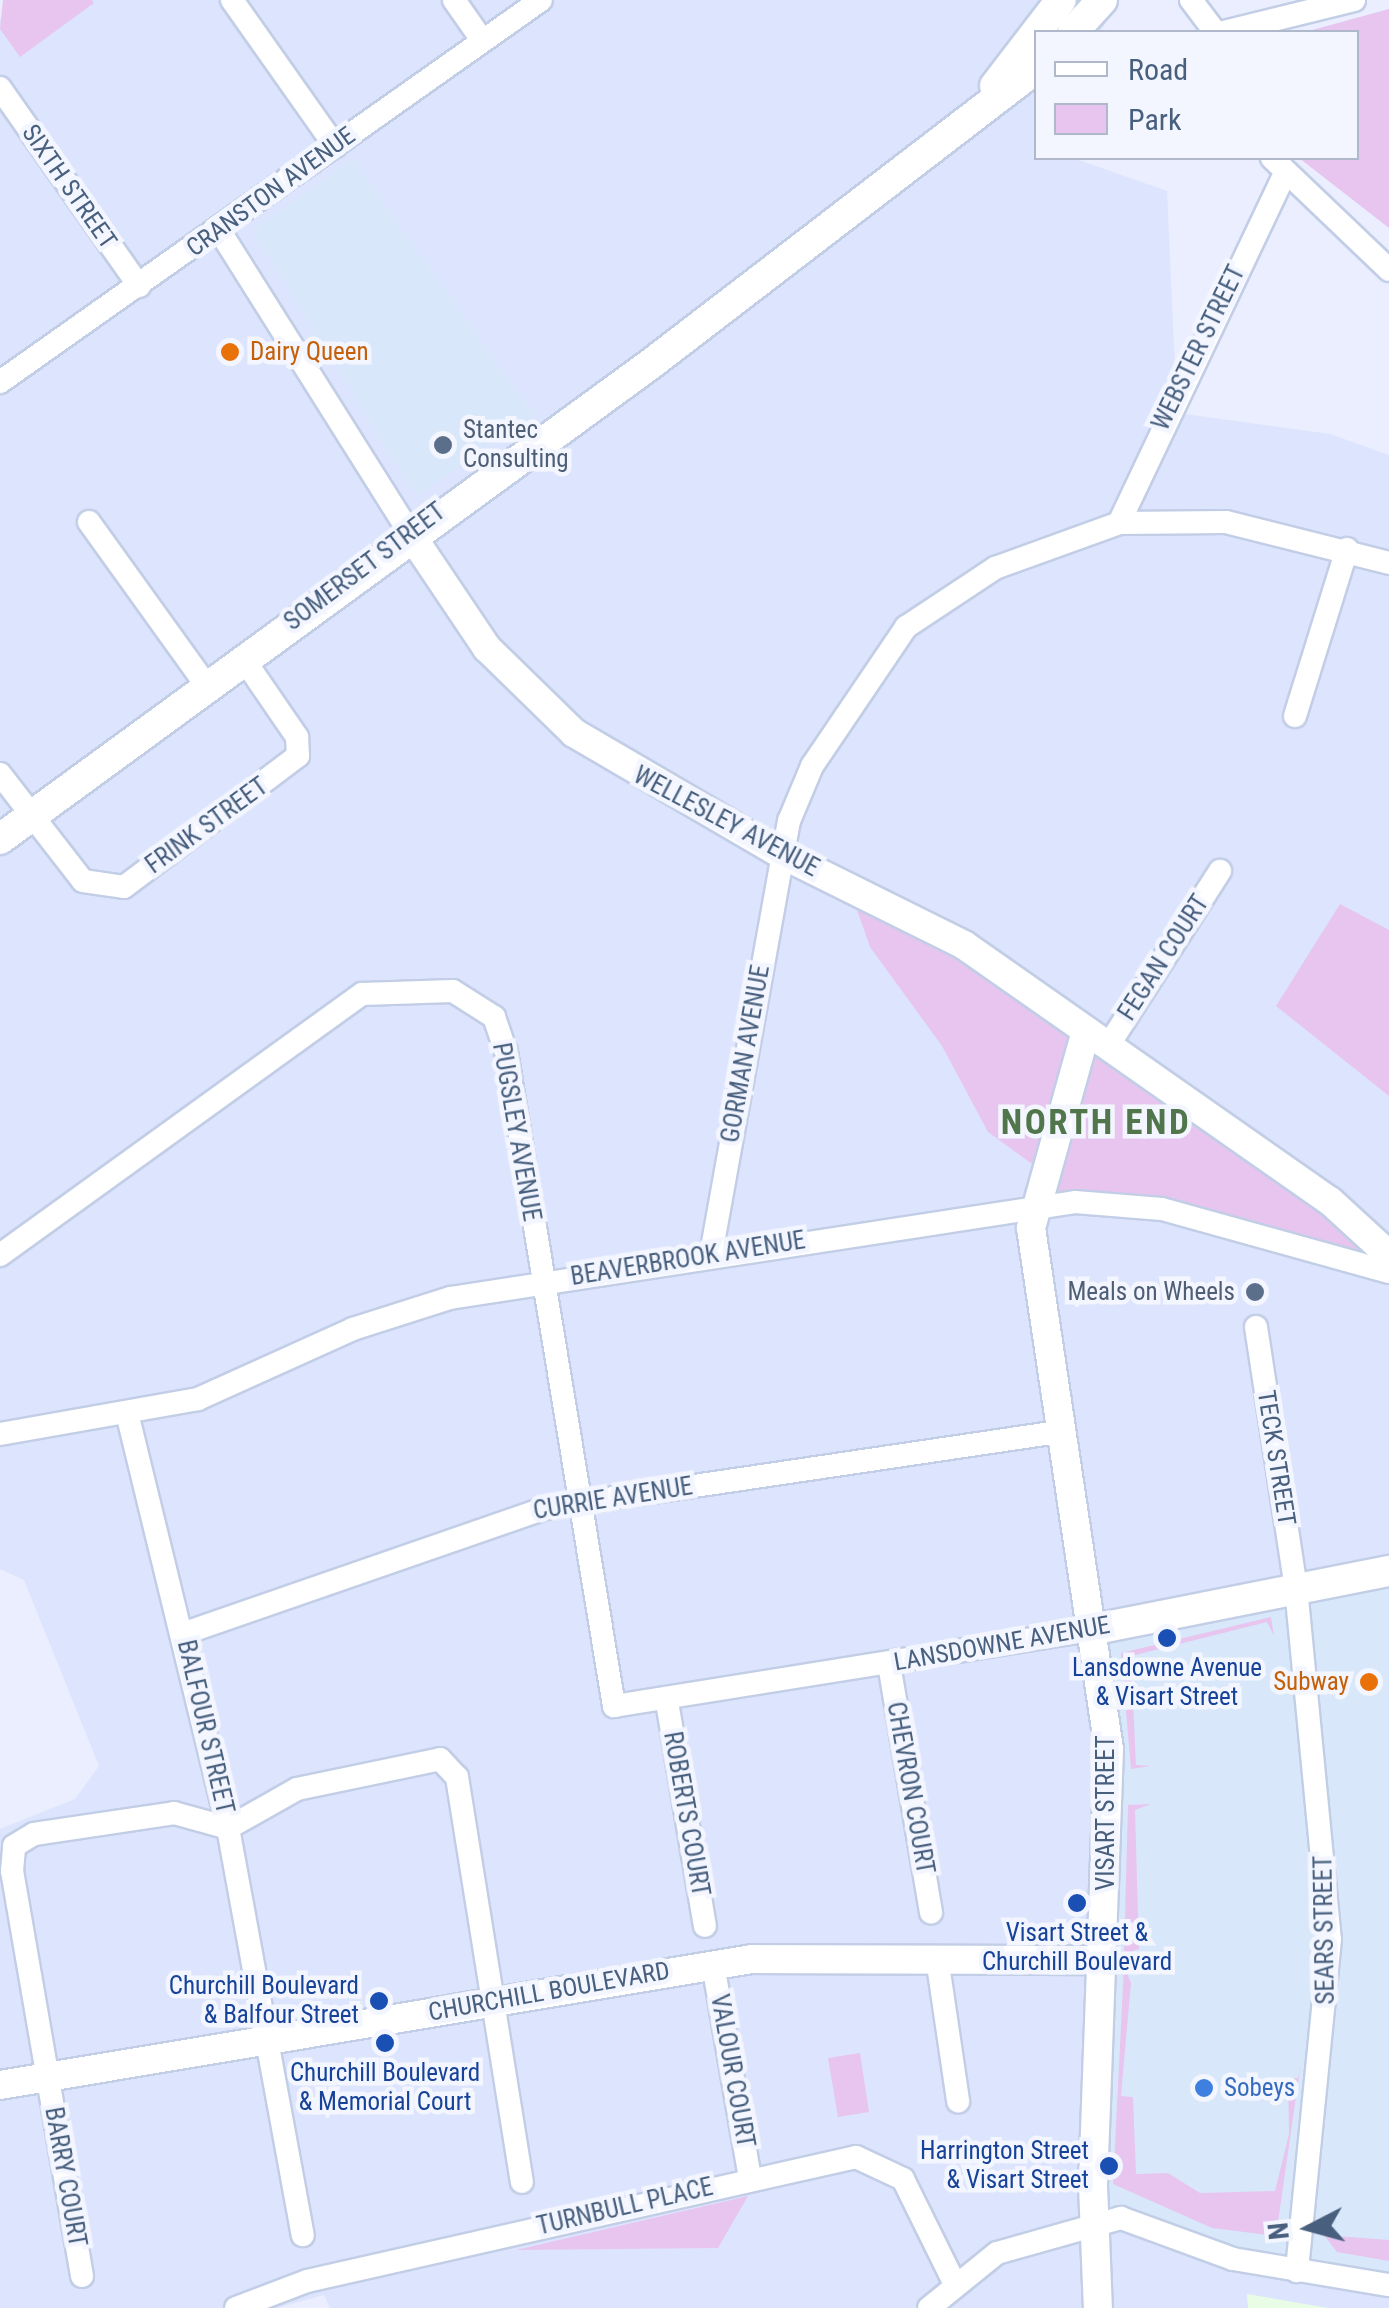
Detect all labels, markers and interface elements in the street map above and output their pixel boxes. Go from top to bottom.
legend [1034,30,1359,160]
text: Road [1128,52,1188,87]
text: Park [1128,102,1182,137]
street label: SIXTH STREET [15,119,123,255]
street label: CRANSTON AVENUE [181,121,361,263]
street label: WEBSTER STREET [1146,261,1252,435]
place label: Dairy Queen [250,337,369,367]
marker: Dairy Queen [219,341,241,363]
place label: Stantec Consulting [463,416,569,475]
marker: Stantec Consulting [432,434,454,456]
street label: SOMERSET STREET [278,497,452,637]
street label: WELLESLEY AVENUE [628,761,824,883]
street label: FRINK STREET [140,772,274,880]
street label: FEGAN COURT [1112,890,1216,1026]
street label: GORMAN AVENUE [716,963,776,1145]
street label: PUGSLEY AVENUE [486,1040,546,1224]
district label: NORTH END [1001,1102,1191,1144]
street label: BEAVERBROOK AVENUE [568,1226,808,1292]
place label: Meals on Wheels [1067,1277,1235,1307]
marker: Meals on Wheels [1244,1281,1266,1303]
street label: TECK STREET [1251,1388,1301,1528]
street label: CURRIE AVENUE [531,1472,695,1526]
street label: LANSDOWNE AVENUE [892,1610,1112,1678]
marker: Lansdowne Avenue & Visart Street [1156,1627,1178,1649]
street label: BALFOUR STREET [170,1637,240,1817]
place label: Lansdowne Avenue & Visart Street [1072,1654,1262,1713]
place label: Subway [1273,1667,1349,1697]
marker: Subway [1358,1671,1380,1693]
street label: CHEVRON COURT [880,1700,940,1876]
street label: ROBERTS COURT [657,1729,715,1899]
street label: VISART STREET [1091,1735,1121,1891]
street label: SEARS STREET [1309,1855,1341,2005]
marker: Visart Street & Churchill Boulevard [1066,1892,1088,1914]
place label: Visart Street & Churchill Boulevard [982,1919,1172,1978]
street label: CHURCHILL BOULEVARD [426,1956,672,2028]
place label: Churchill Boulevard & Balfour Street [169,1972,359,2031]
marker: Churchill Boulevard & Balfour Street [368,1990,390,2012]
street label: VALOUR COURT [704,1992,760,2150]
marker: Churchill Boulevard & Memorial Court [374,2032,396,2054]
place label: Churchill Boulevard & Memorial Court [290,2059,480,2118]
place label: Sobeys [1224,2073,1295,2103]
marker: Sobeys [1193,2077,1215,2099]
street label: BARRY COURT [38,2105,92,2249]
place label: Harrington Street & Visart Street [920,2137,1089,2196]
marker: Harrington Street & Visart Street [1098,2155,1120,2177]
street label: TURNBULL PLACE [534,2172,716,2242]
north arrow [1259,2178,1359,2278]
text: N [1261,2221,1296,2241]

